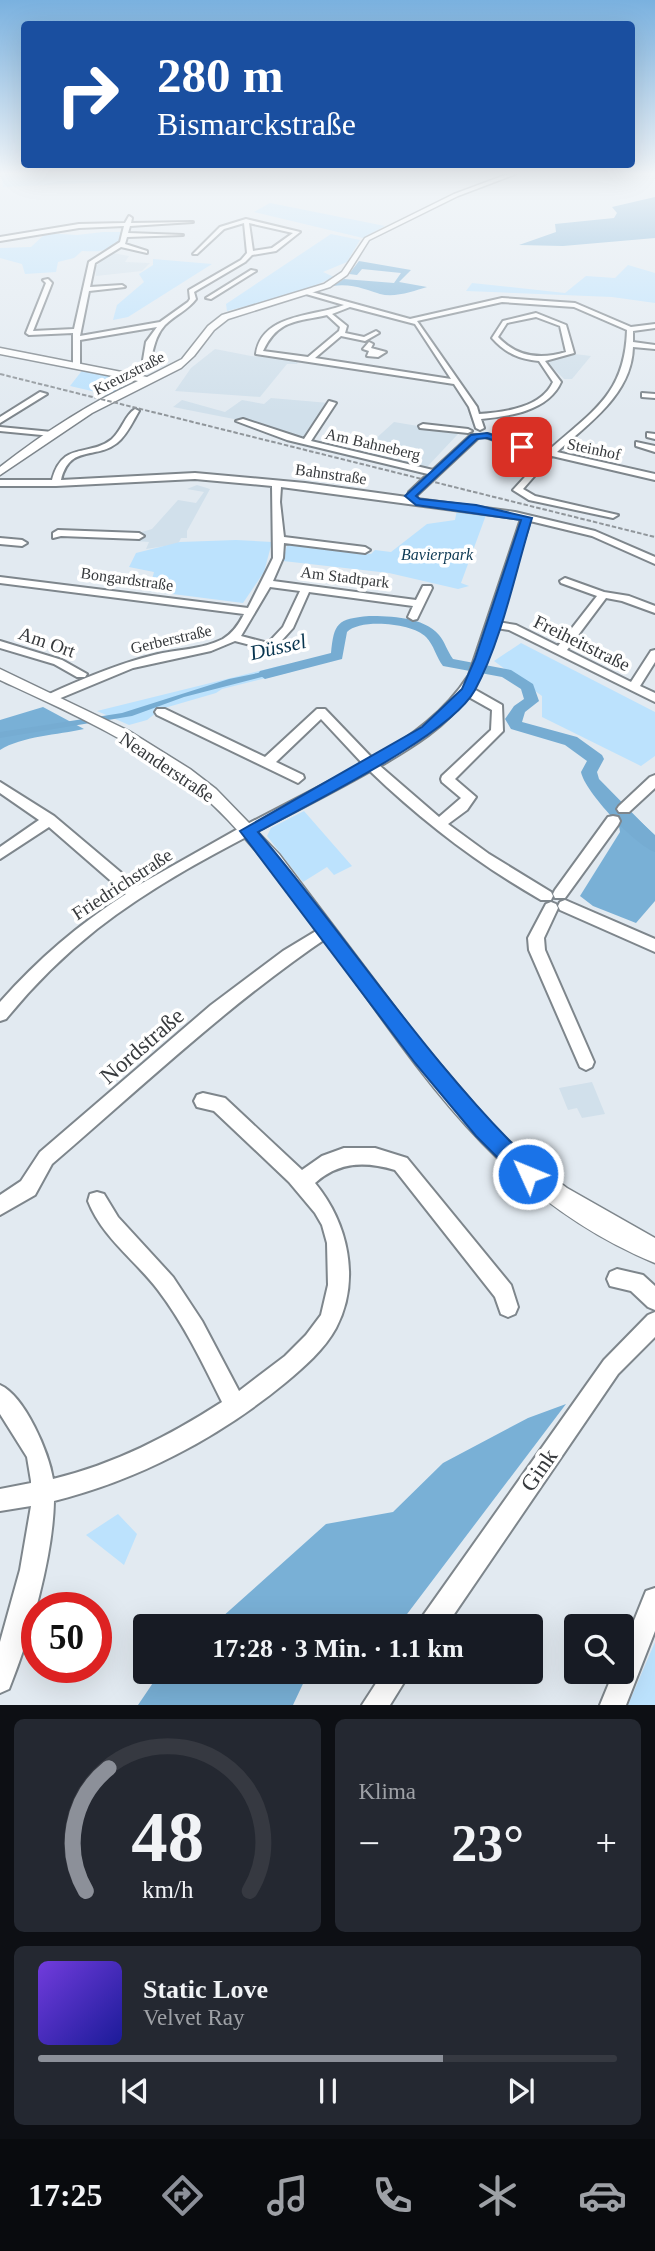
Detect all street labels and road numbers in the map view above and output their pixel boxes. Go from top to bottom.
street label: Kreuzstraße [91,348,167,398]
street label: Am Bahneberg [324,425,422,464]
street label: Steinhof [566,435,623,463]
street label: Bahnstraße [294,461,368,487]
street label: Am Stadtpark [300,563,390,592]
street label: Bongardstraße [79,564,174,595]
street label: Freiheitstraße [530,611,634,675]
street label: Gerberstraße [129,621,213,657]
street label: Am Ort [16,623,79,662]
street label: Neanderstraße [116,728,218,806]
street label: Friedrichstraße [68,844,176,924]
street label: Nordstraße [95,1003,189,1089]
street label: Gink [516,1444,563,1496]

